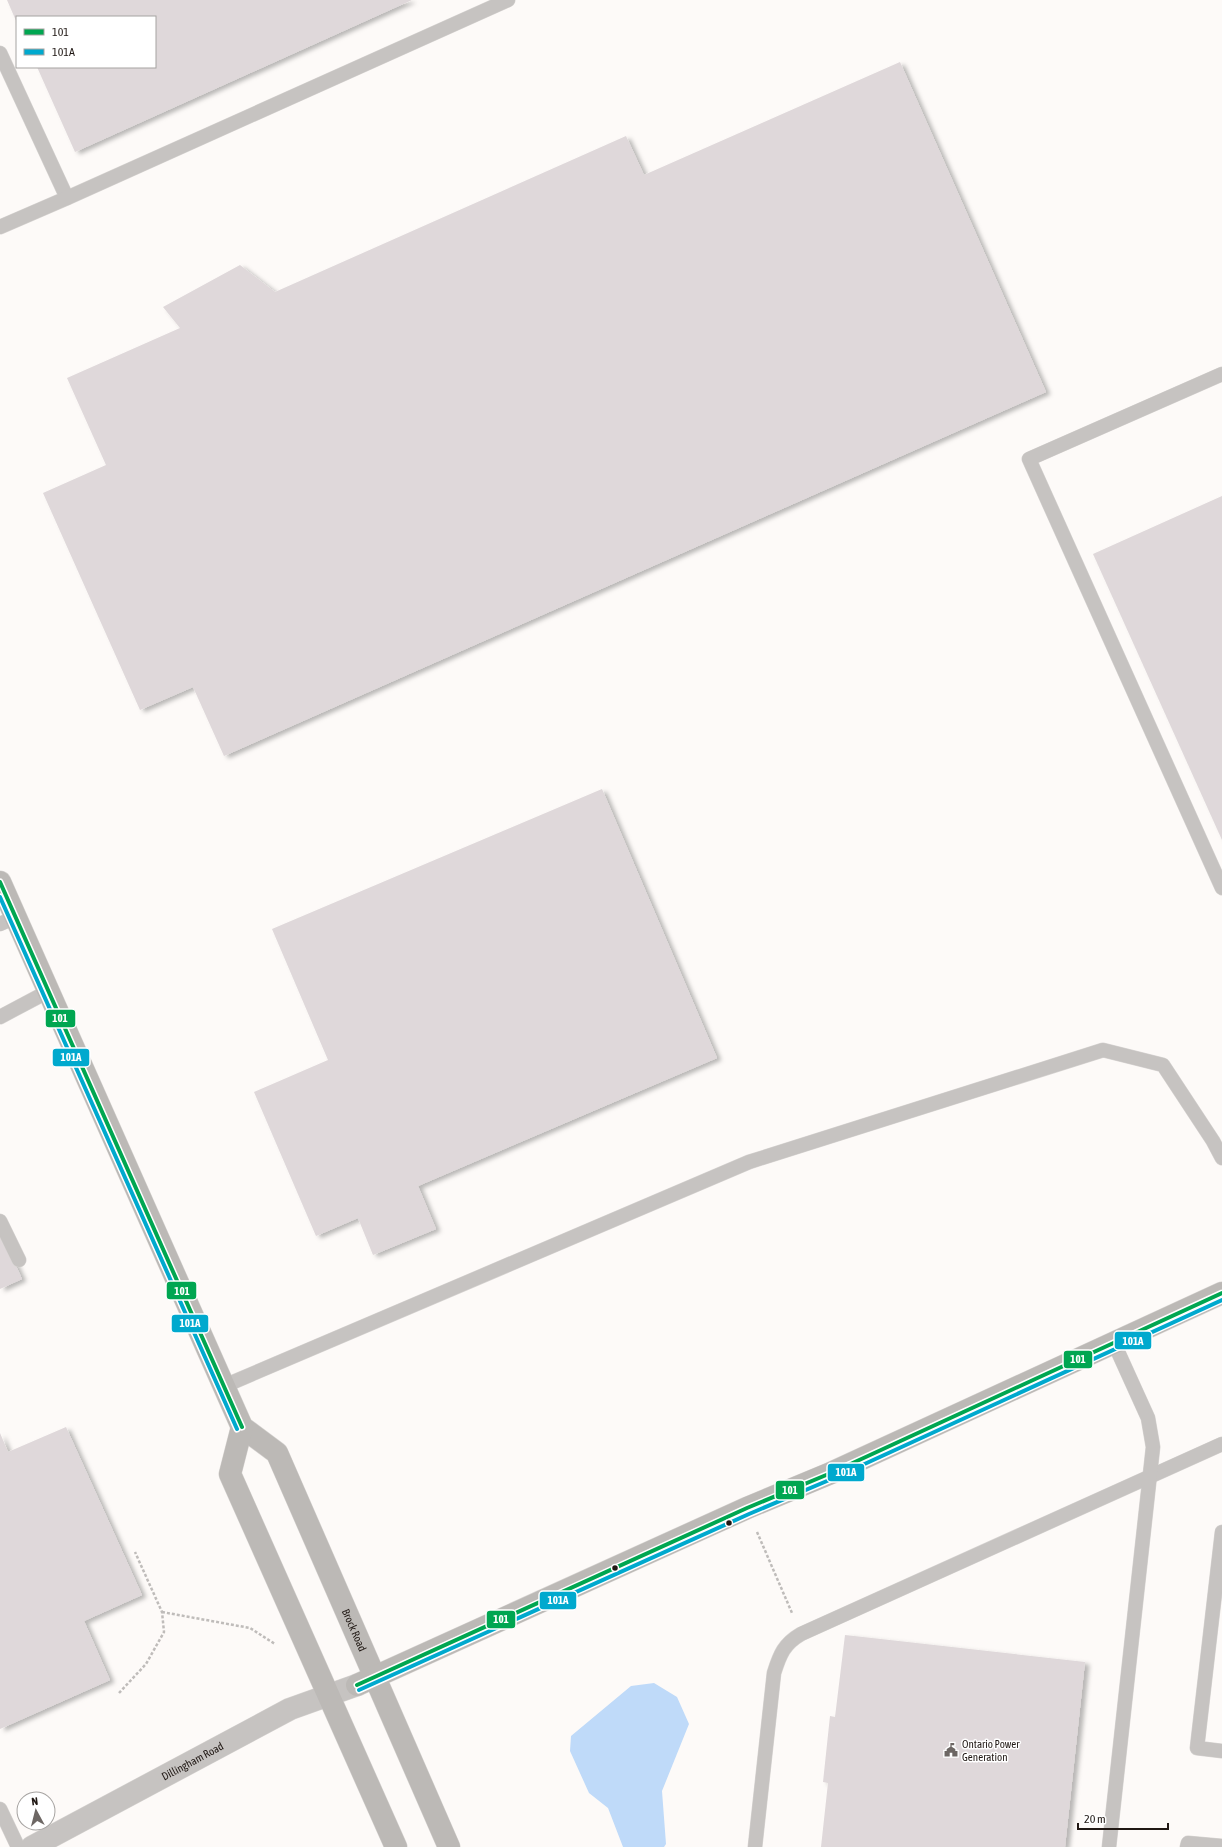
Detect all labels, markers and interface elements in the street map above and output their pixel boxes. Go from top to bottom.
legend [16,16,156,68]
text: 101 [52,25,69,39]
text: 101A [52,45,75,59]
line badge: 101 [45,1009,76,1028]
text: 101 [52,1012,68,1024]
line badge: 101A [52,1048,90,1067]
text: 101A [61,1051,82,1063]
line badge: 101 [166,1281,197,1300]
text: 101 [174,1285,190,1297]
line badge: 101A [171,1314,209,1333]
text: 101A [180,1317,201,1329]
line badge: 101A [1114,1331,1152,1350]
text: 101A [1123,1335,1144,1347]
line badge: 101 [1063,1350,1093,1369]
text: 101 [1070,1353,1086,1365]
line badge: 101A [827,1463,865,1482]
text: 101A [836,1466,857,1478]
line badge: 101 [775,1480,805,1500]
text: 101 [782,1484,798,1496]
unlabelled marker [724,1518,734,1528]
unlabelled marker [610,1563,620,1573]
line badge: 101A [539,1591,577,1610]
text: 101A [548,1594,569,1606]
street label: Brock Road [340,1607,369,1653]
line badge: 101 [486,1610,516,1629]
text: 101 [493,1613,509,1625]
place label: Ontario Power Generation [962,1738,1020,1763]
street label: Dillingham Road [160,1740,225,1783]
public building icon: Ontario Power Generation [943,1742,959,1758]
north arrow [16,1791,56,1831]
text: N [31,1795,39,1807]
scale bar [1078,1805,1168,1831]
text: 20 m [1084,1812,1106,1826]

